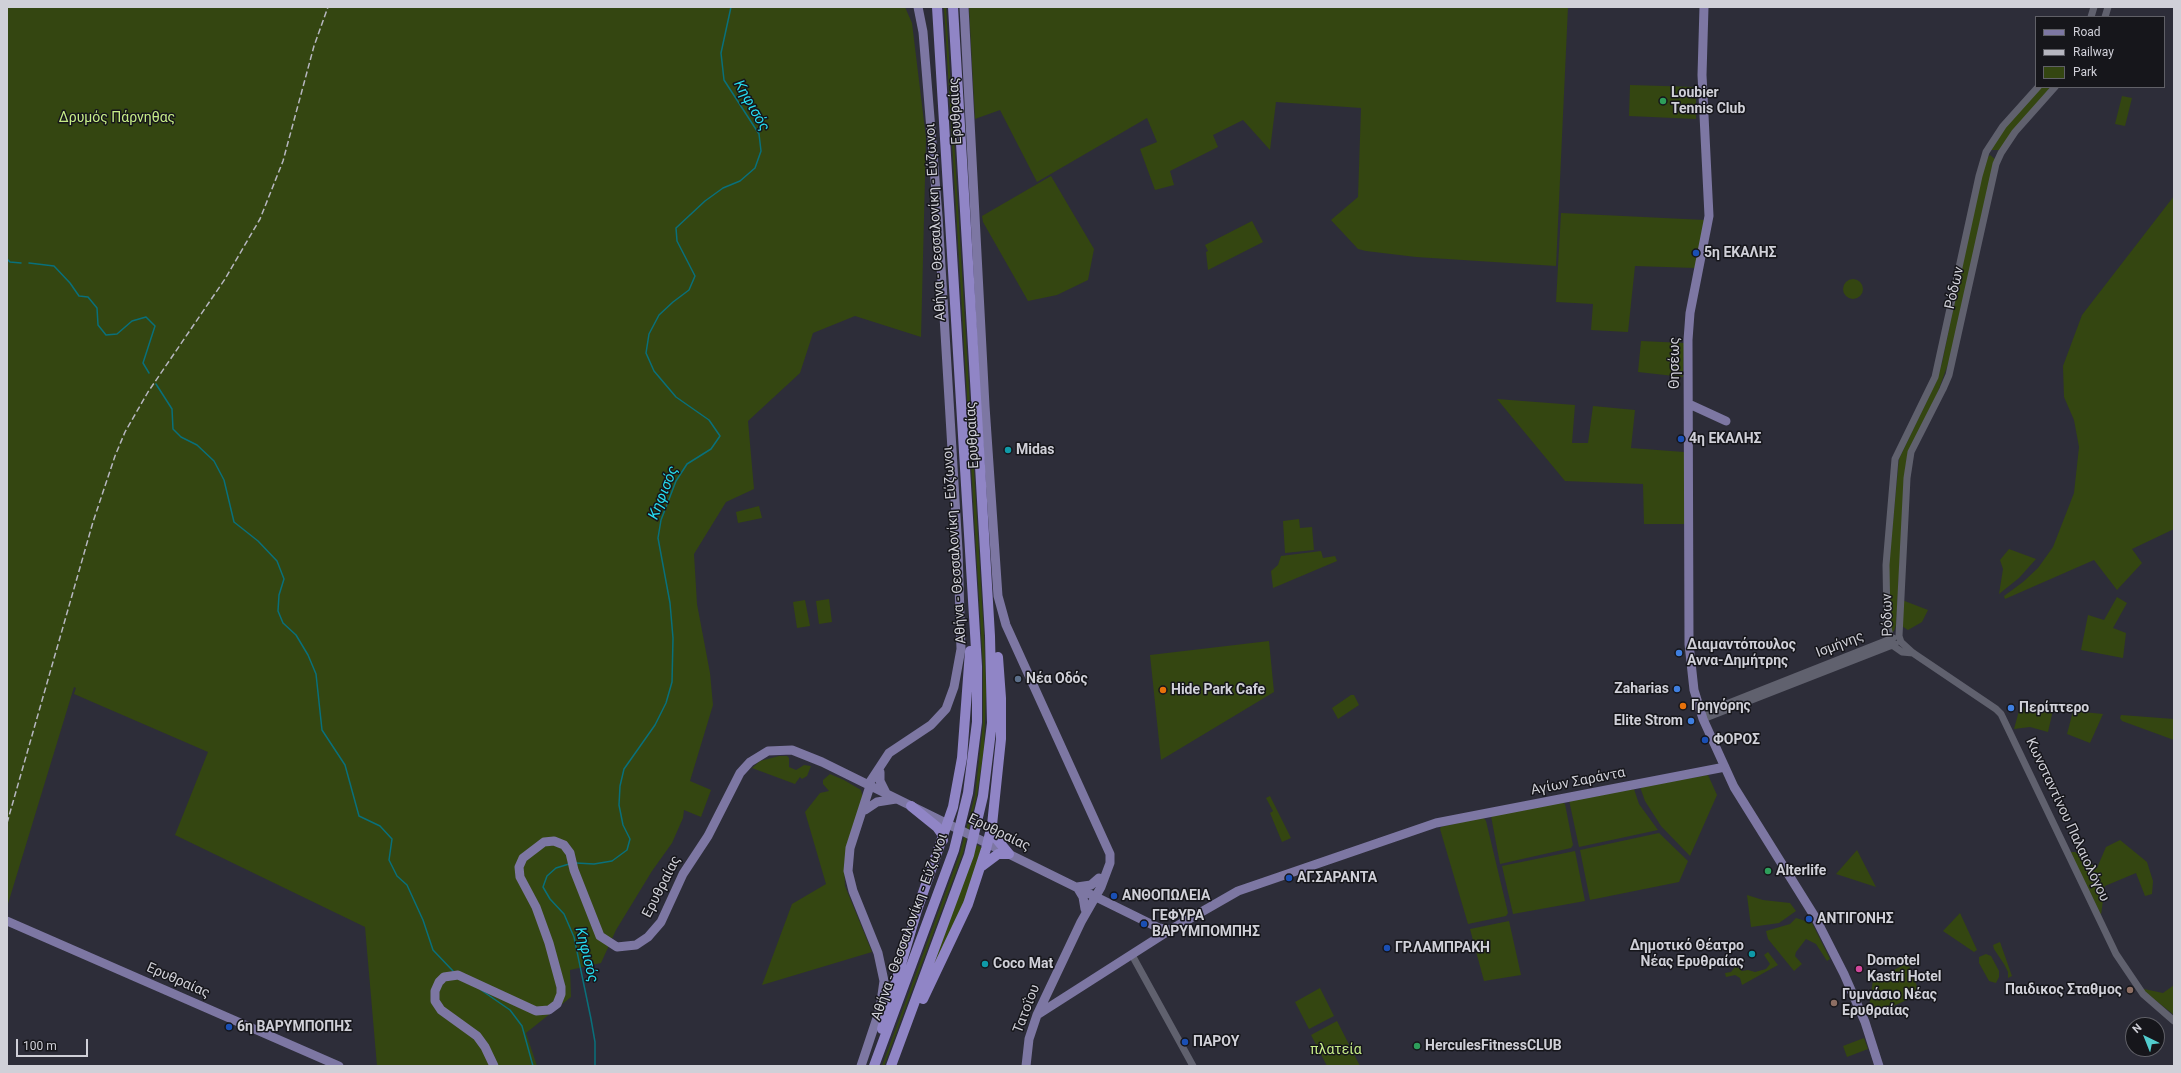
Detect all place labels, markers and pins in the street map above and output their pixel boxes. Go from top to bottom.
place label: Loubier Tennis Club [1671,85,1745,118]
marker: Loubier Tennis Club [1658,96,1668,106]
place label: 5η ΕΚΑΛΗΣ [1704,245,1776,261]
marker: 5η ΕΚΑΛΗΣ [1691,248,1701,258]
place label: 4η ΕΚΑΛΗΣ [1689,431,1761,447]
marker: 4η ΕΚΑΛΗΣ [1676,434,1686,444]
place label: Midas [1016,442,1055,458]
marker: Midas [1003,445,1013,455]
place label: Διαμαντόπουλος Αννα-Δημήτρης [1687,637,1796,670]
marker: Διαμαντόπουλος Αννα-Δημήτρης [1674,648,1684,658]
place label: Νέα Οδός [1026,671,1088,687]
marker: Νέα Οδός [1013,674,1023,684]
place label: Zaharias [1614,681,1669,697]
place label: Hide Park Cafe [1171,682,1265,698]
marker: Zaharias [1672,684,1682,694]
marker: Hide Park Cafe [1158,685,1168,695]
place label: Γρηγόρης [1691,698,1751,714]
place label: Περίπτερο [2019,700,2089,716]
marker: Γρηγόρης [1678,701,1688,711]
marker: Περίπτερο [2006,703,2016,713]
place label: Elite Strom [1614,713,1683,729]
marker: Elite Strom [1686,716,1696,726]
place label: ΦΟΡΟΣ [1713,732,1760,748]
marker: ΦΟΡΟΣ [1700,735,1710,745]
place label: Alterlife [1776,863,1826,879]
marker: Alterlife [1763,866,1773,876]
place label: ΑΓ.ΣΑΡΑΝΤΑ [1297,870,1377,886]
marker: ΑΓ.ΣΑΡΑΝΤΑ [1284,873,1294,883]
place label: ΑΝΘΟΠΩΛΕΙΑ [1122,888,1210,904]
marker: ΑΝΘΟΠΩΛΕΙΑ [1109,891,1119,901]
place label: ΓΕΦΥΡΑ ΒΑΡΥΜΠΟΜΠΗΣ [1152,908,1260,940]
place label: ΑΝΤΙΓΟΝΗΣ [1817,911,1894,927]
marker: ΑΝΤΙΓΟΝΗΣ [1804,914,1814,924]
marker: ΓΕΦΥΡΑ ΒΑΡΥΜΠΟΜΠΗΣ [1139,919,1149,929]
place label: Δημοτικό Θέατρο Νέας Ερυθραίας [1630,938,1744,970]
place label: ΓΡ.ΛΑΜΠΡΑΚΗ [1395,940,1490,956]
marker: ΓΡ.ΛΑΜΠΡΑΚΗ [1382,943,1392,953]
marker: Δημοτικό Θέατρο Νέας Ερυθραίας [1747,949,1757,959]
place label: Domotel Kastri Hotel [1867,953,1941,986]
place label: Coco Mat [993,956,1053,972]
marker: Coco Mat [980,959,990,969]
marker: Domotel Kastri Hotel [1854,964,1864,974]
place label: Παιδικος Σταθμος [2005,982,2122,998]
marker: Παιδικος Σταθμος [2125,985,2135,995]
place label: Γυμνάσιο Νέας Ερυθραίας [1842,987,1937,1020]
marker: Γυμνάσιο Νέας Ερυθραίας [1829,998,1839,1008]
place label: 6η ΒΑΡΥΜΠΟΠΗΣ [237,1019,352,1035]
marker: 6η ΒΑΡΥΜΠΟΠΗΣ [224,1022,234,1032]
place label: ΠΑΡΟΥ [1193,1034,1239,1050]
marker: ΠΑΡΟΥ [1180,1037,1190,1047]
place label: HerculesFitnessCLUB [1425,1038,1562,1054]
marker: HerculesFitnessCLUB [1412,1041,1422,1051]

